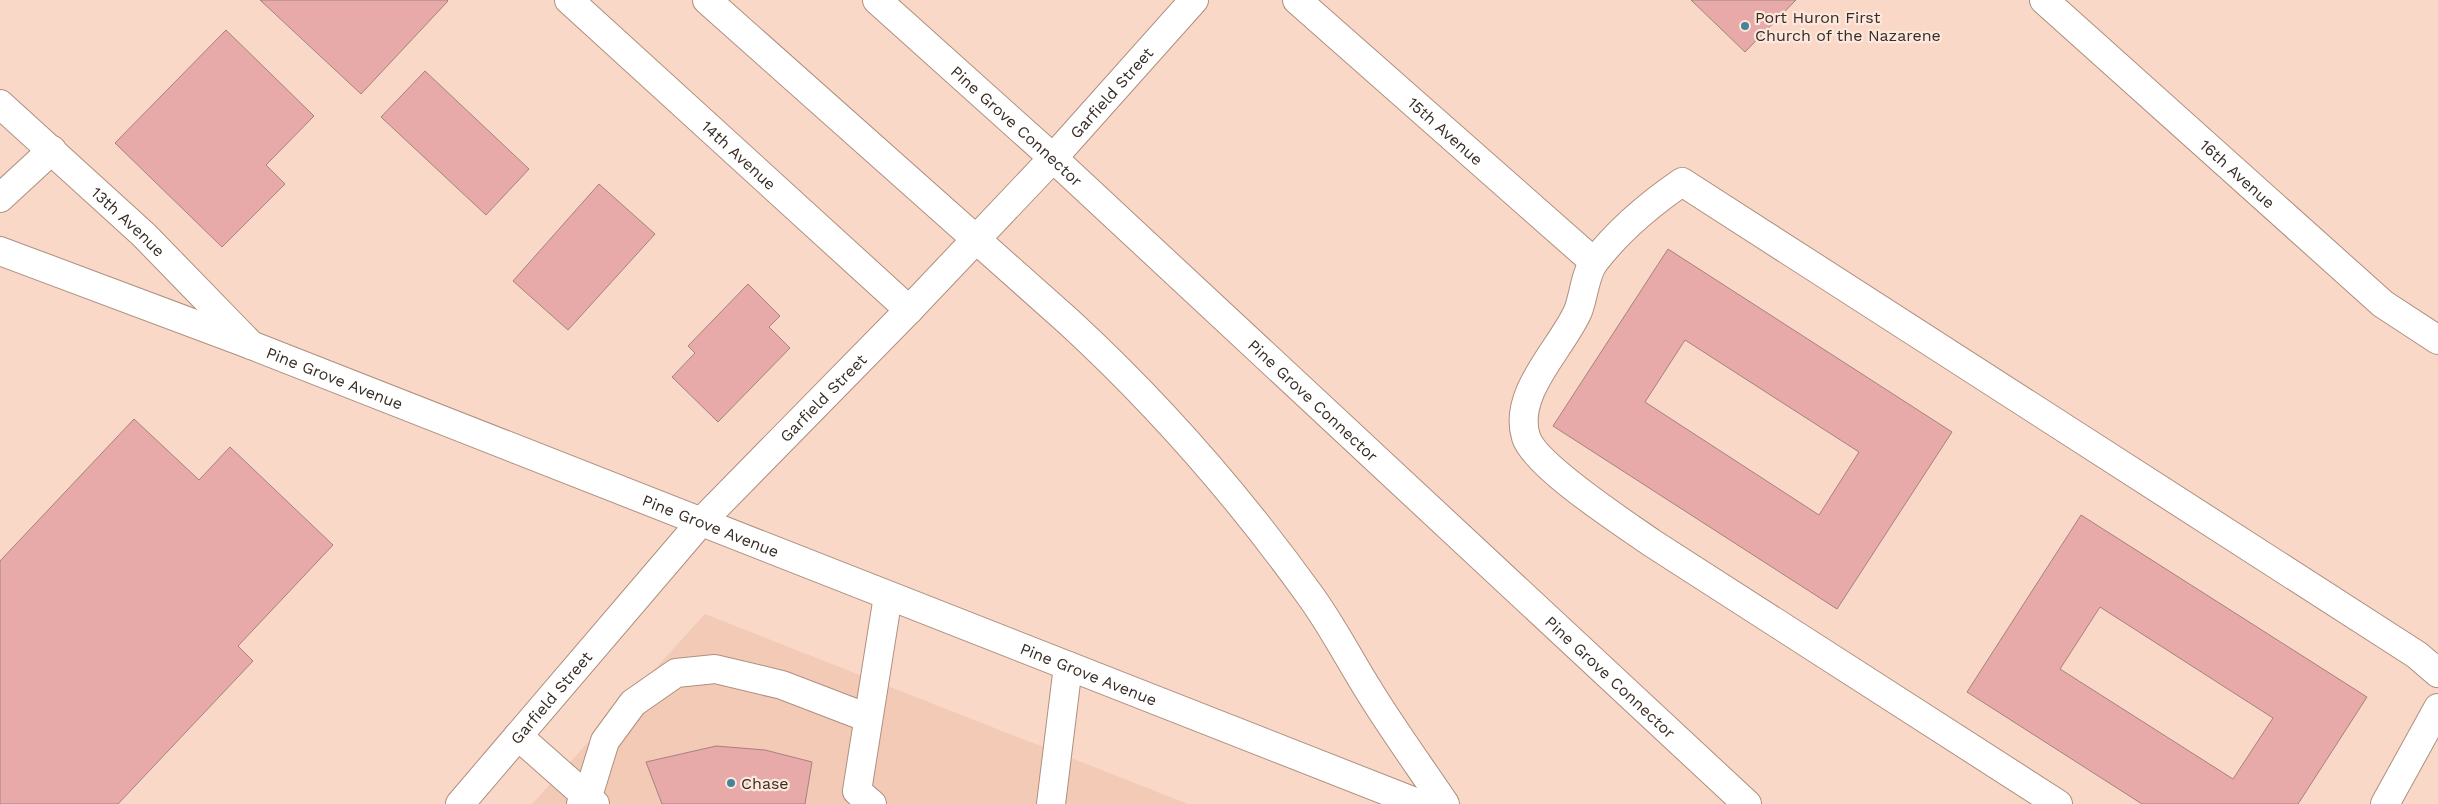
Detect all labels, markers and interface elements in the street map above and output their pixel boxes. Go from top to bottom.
place label: Port Huron First Church of the Nazarene [1755,8,1941,45]
marker: Port Huron First Church of the Nazarene [1739,20,1751,32]
street label: Garfield Street [1066,43,1157,142]
street label: Pine Grove Connector [947,62,1087,190]
street label: 15th Avenue [1404,93,1487,169]
street label: 14th Avenue [698,116,780,194]
street label: 16th Avenue [2196,135,2279,212]
street label: 13th Avenue [88,183,169,260]
street label: Pine Grove Connector [1244,335,1382,466]
street label: Pine Grove Avenue [264,343,406,413]
street label: Garfield Street [776,350,870,446]
street label: Pine Grove Avenue [640,490,782,561]
street label: Pine Grove Connector [1541,612,1680,742]
street label: Pine Grove Avenue [1018,639,1160,709]
street label: Garfield Street [506,647,596,748]
place label: Chase [741,774,789,793]
marker: Chase [725,777,737,789]

